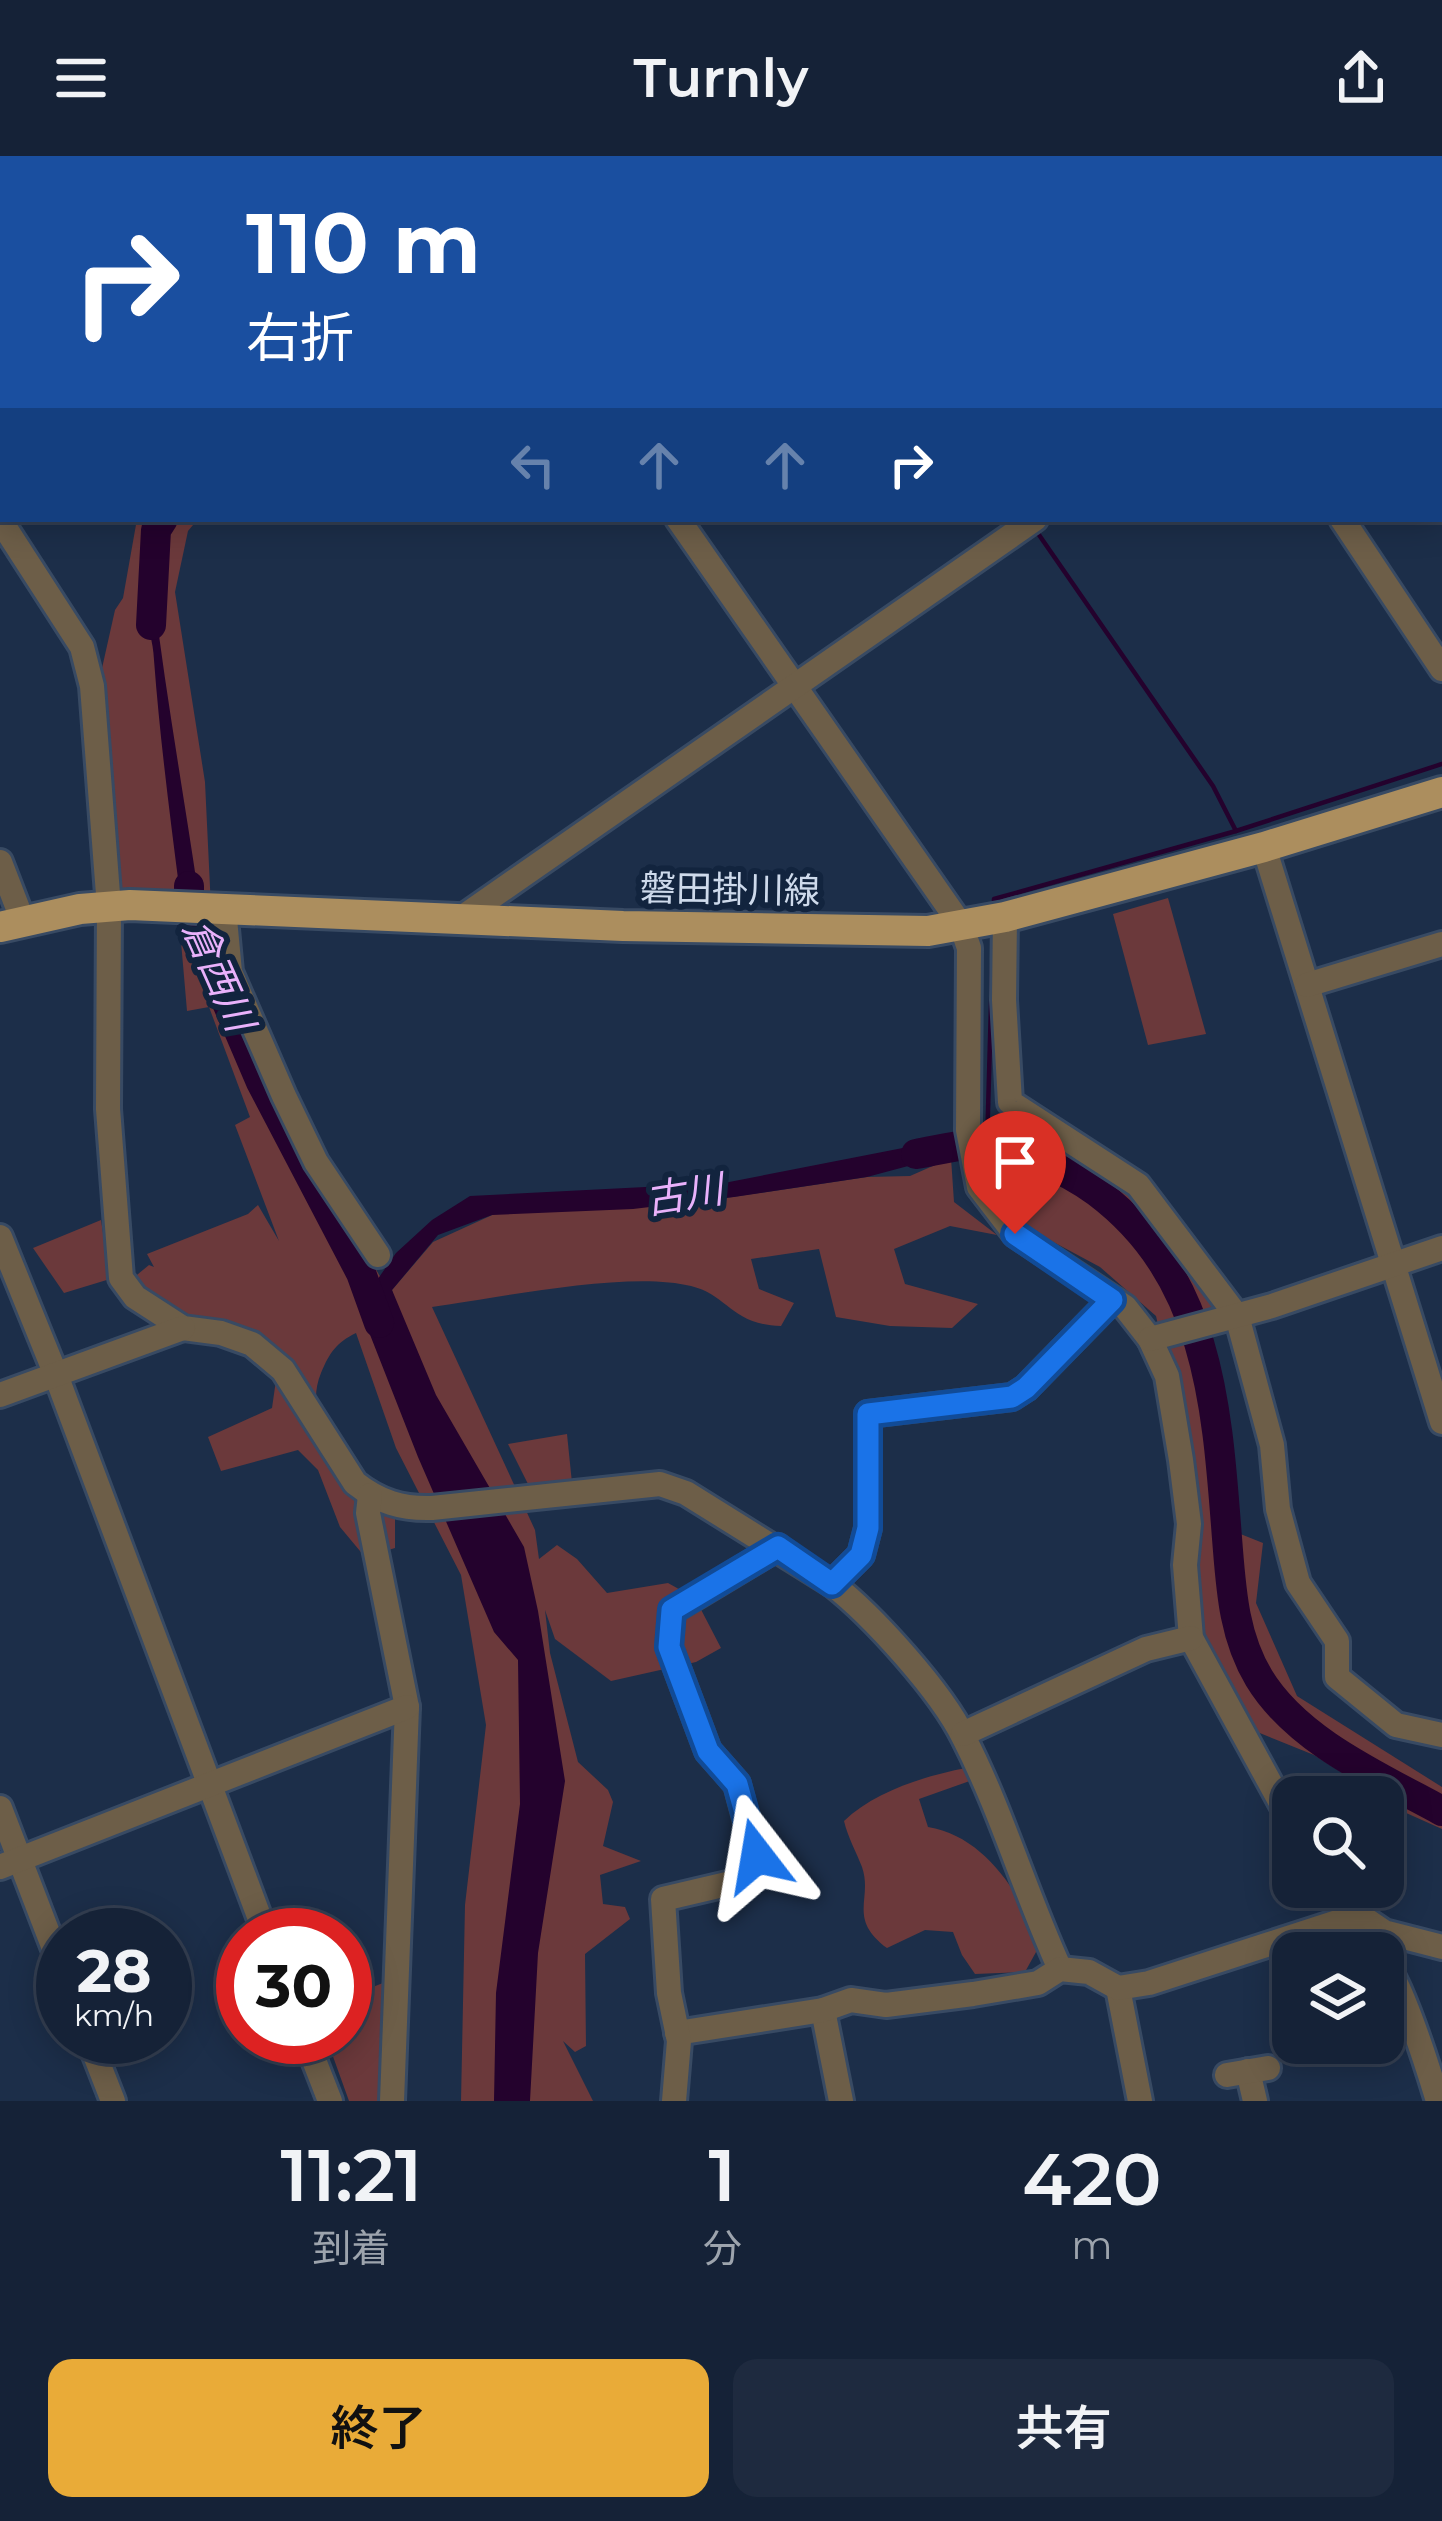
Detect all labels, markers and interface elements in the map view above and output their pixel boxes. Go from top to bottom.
icon: menu [48,45,114,111]
text: Turnly [634,45,808,111]
icon: share [1328,45,1394,111]
text: 110 m [246,192,481,294]
icon: right [48,204,204,360]
text: 右折 [246,305,354,371]
icon: left [500,432,566,498]
icon: ahead [626,432,692,498]
icon: ahead [752,432,818,498]
icon: right [878,432,944,498]
street label: 磐田掛川線 [640,865,820,913]
water label: 倉西川 [173,912,266,1042]
pin [964,1111,1066,1234]
icon: arrive [982,1129,1048,1195]
water label: 古川 [642,1164,730,1224]
map controls [1272,1776,1404,2064]
button: search [1272,1776,1404,1908]
position arrow [694,1793,820,1919]
speed limit sign: 30 [216,1908,372,2064]
button: layers [1272,1932,1404,2064]
text: 28 [77,1934,152,2007]
text: km/h [74,1997,154,2034]
text: 11:21 [280,2131,422,2219]
text: 1 [709,2131,736,2219]
text: 420 [1022,2135,1162,2223]
text: m [1071,2221,1113,2269]
text: 到着 [312,2224,390,2272]
text: 分 [703,2224,742,2272]
button: 終了 [48,2359,709,2497]
button: 共有 [733,2359,1394,2497]

